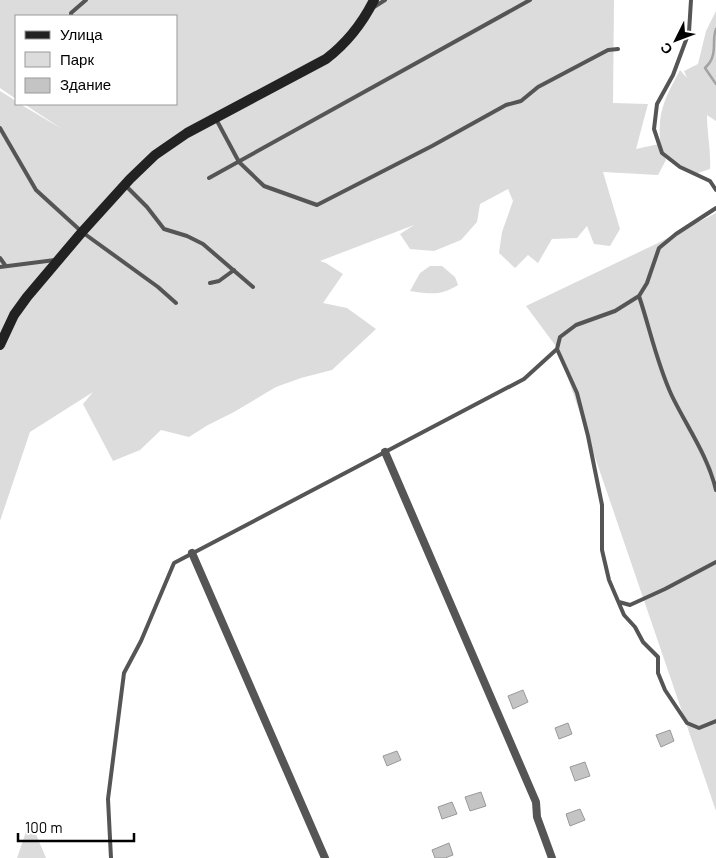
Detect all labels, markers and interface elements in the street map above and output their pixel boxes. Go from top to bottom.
legend [15,15,178,105]
north arrow [651,15,701,65]
text: Улица [60,25,103,43]
text: С [656,40,676,58]
text: Парк [60,50,94,68]
text: Здание [60,75,111,93]
scale bar [18,810,134,842]
text: 100 m [25,818,63,836]

